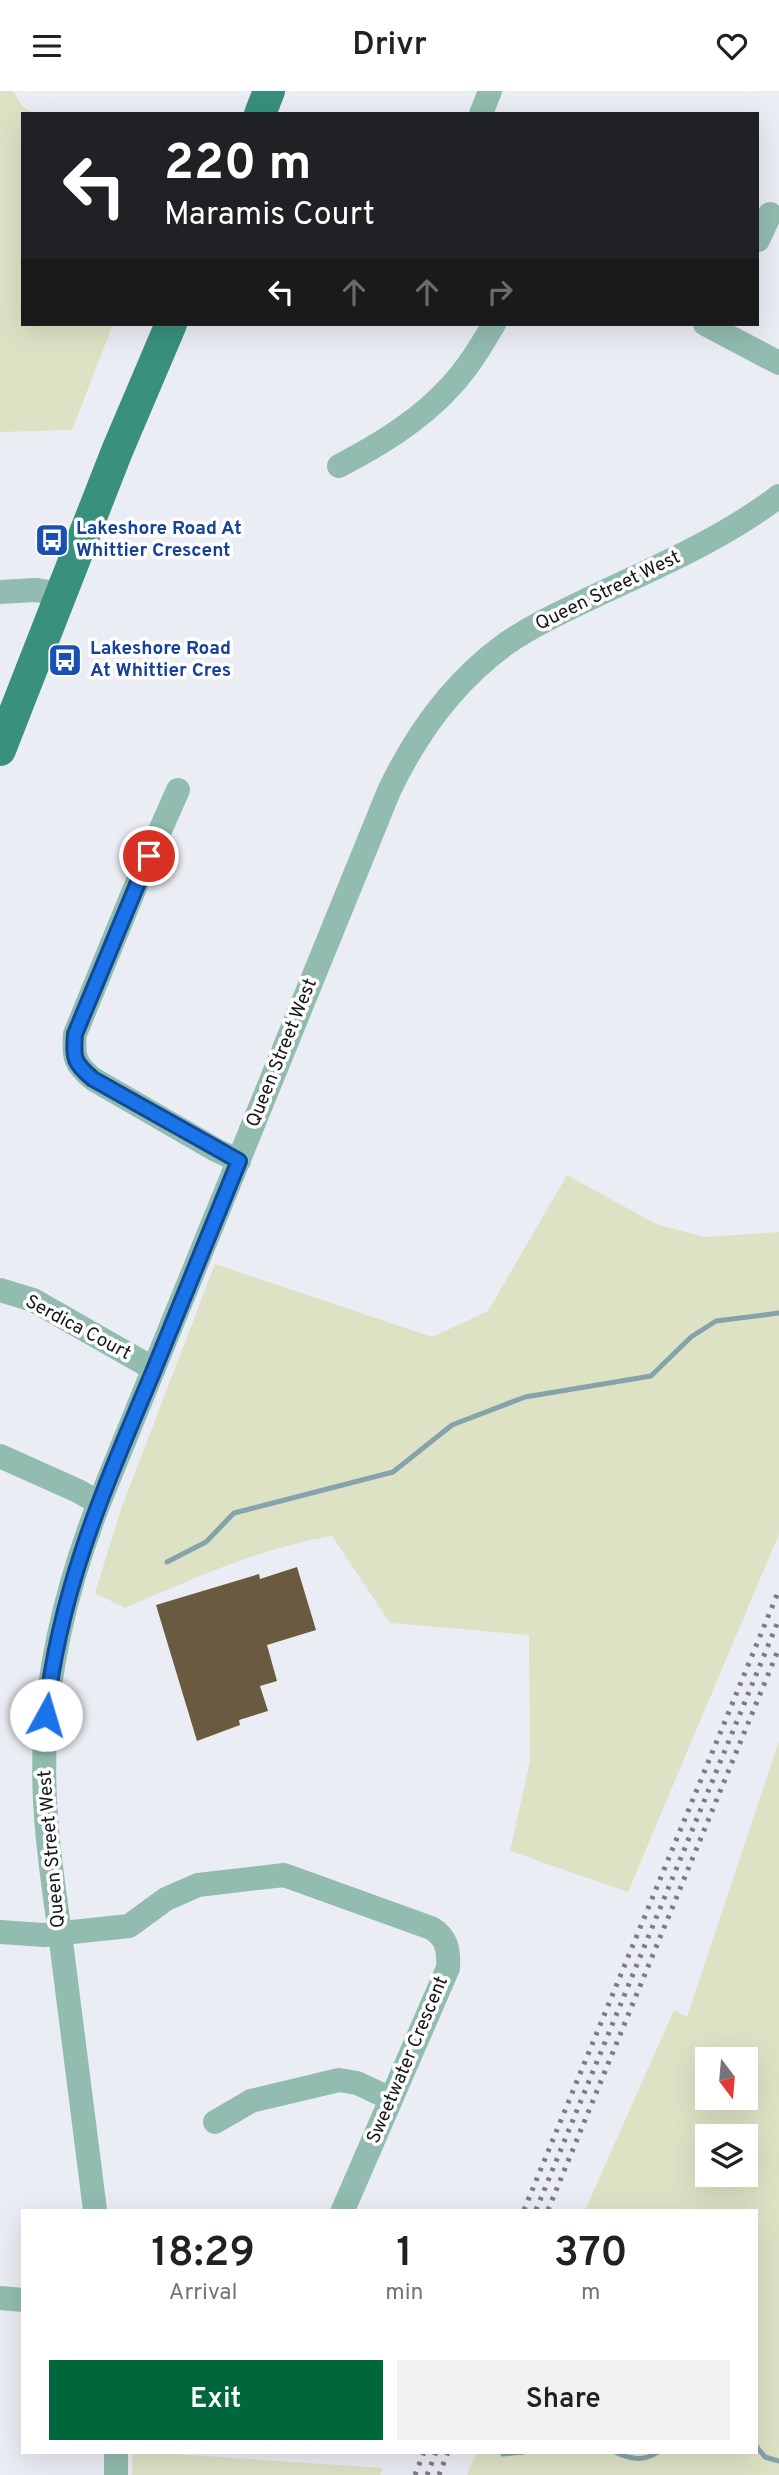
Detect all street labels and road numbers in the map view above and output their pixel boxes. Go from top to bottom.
street label: Queen Street West [531,545,685,637]
street label: Queen Street West [241,975,323,1131]
street label: Serdica Court [21,1290,135,1366]
street label: Queen Street West [33,1769,71,1929]
street label: Sweetwater Crescent [362,1973,454,2147]

